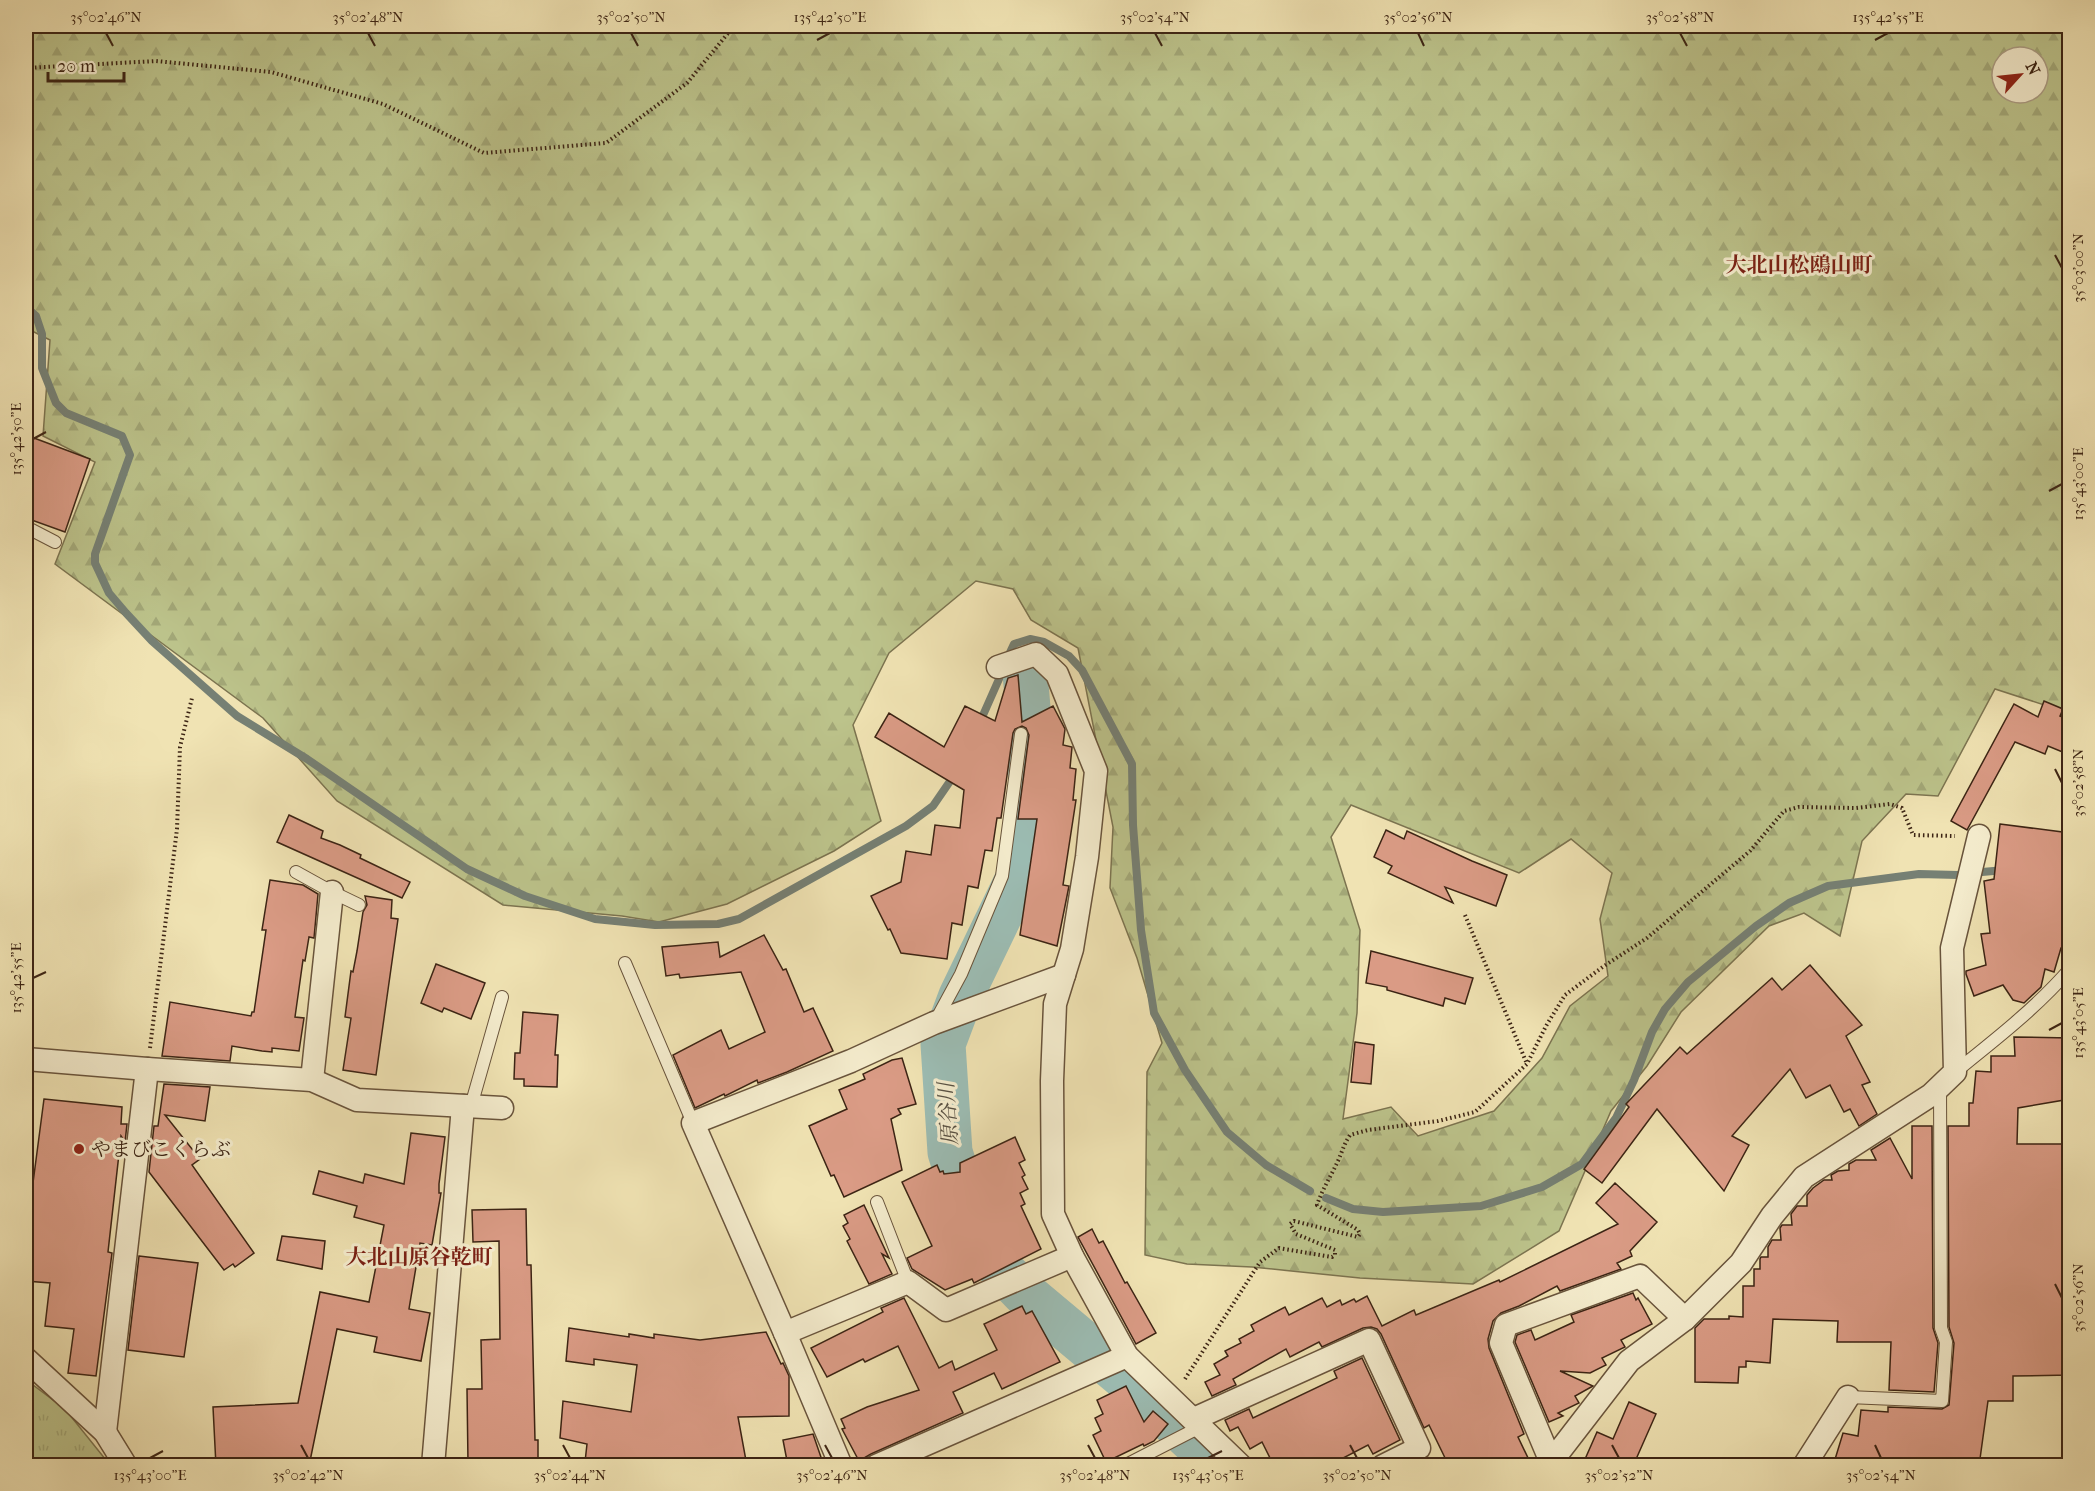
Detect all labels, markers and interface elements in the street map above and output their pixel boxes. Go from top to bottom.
text: 35°02'46"N [70,8,142,26]
text: 35°02'48"N [333,8,404,26]
text: 35°02'50"N [596,8,666,26]
text: 135°42'50"E [794,8,866,26]
text: 35°02'54"N [1120,8,1191,26]
text: 35°02'56"N [1383,8,1453,26]
text: 35°02'58"N [1646,8,1715,26]
text: 135°42'55"E [1852,8,1924,26]
scale bar [48,45,124,83]
north arrow [1990,45,2050,105]
text: 20 m [57,56,95,77]
text: N [2022,59,2045,79]
text: 35°03'00"N [2069,233,2087,303]
district label: 大北山松鴎山町 [1726,253,1873,277]
text: 135°42'50"E [7,403,25,475]
text: 135°43'00"E [2069,447,2087,521]
text: 35°02'58"N [2069,748,2087,817]
text: 135°42'55"E [7,942,25,1014]
text: 135°43'05"E [2069,987,2087,1059]
water label: 原谷川 [934,1080,962,1146]
place label: やまびこくらぶ [91,1138,231,1161]
marker: やまびこくらぶ [72,1142,86,1156]
district label: 大北山原谷乾町 [346,1245,493,1269]
text: 35°02'56"N [2069,1263,2087,1333]
text: 135°43'00"E [113,1466,187,1484]
text: 35°02'42"N [272,1466,344,1484]
text: 35°02'44"N [534,1466,607,1484]
text: 35°02'46"N [796,1466,868,1484]
text: 35°02'48"N [1060,1466,1131,1484]
text: 135°43'05"E [1172,1466,1244,1484]
text: 35°02'50"N [1322,1466,1392,1484]
text: 35°02'52"N [1585,1466,1654,1484]
text: 35°02'54"N [1846,1466,1917,1484]

